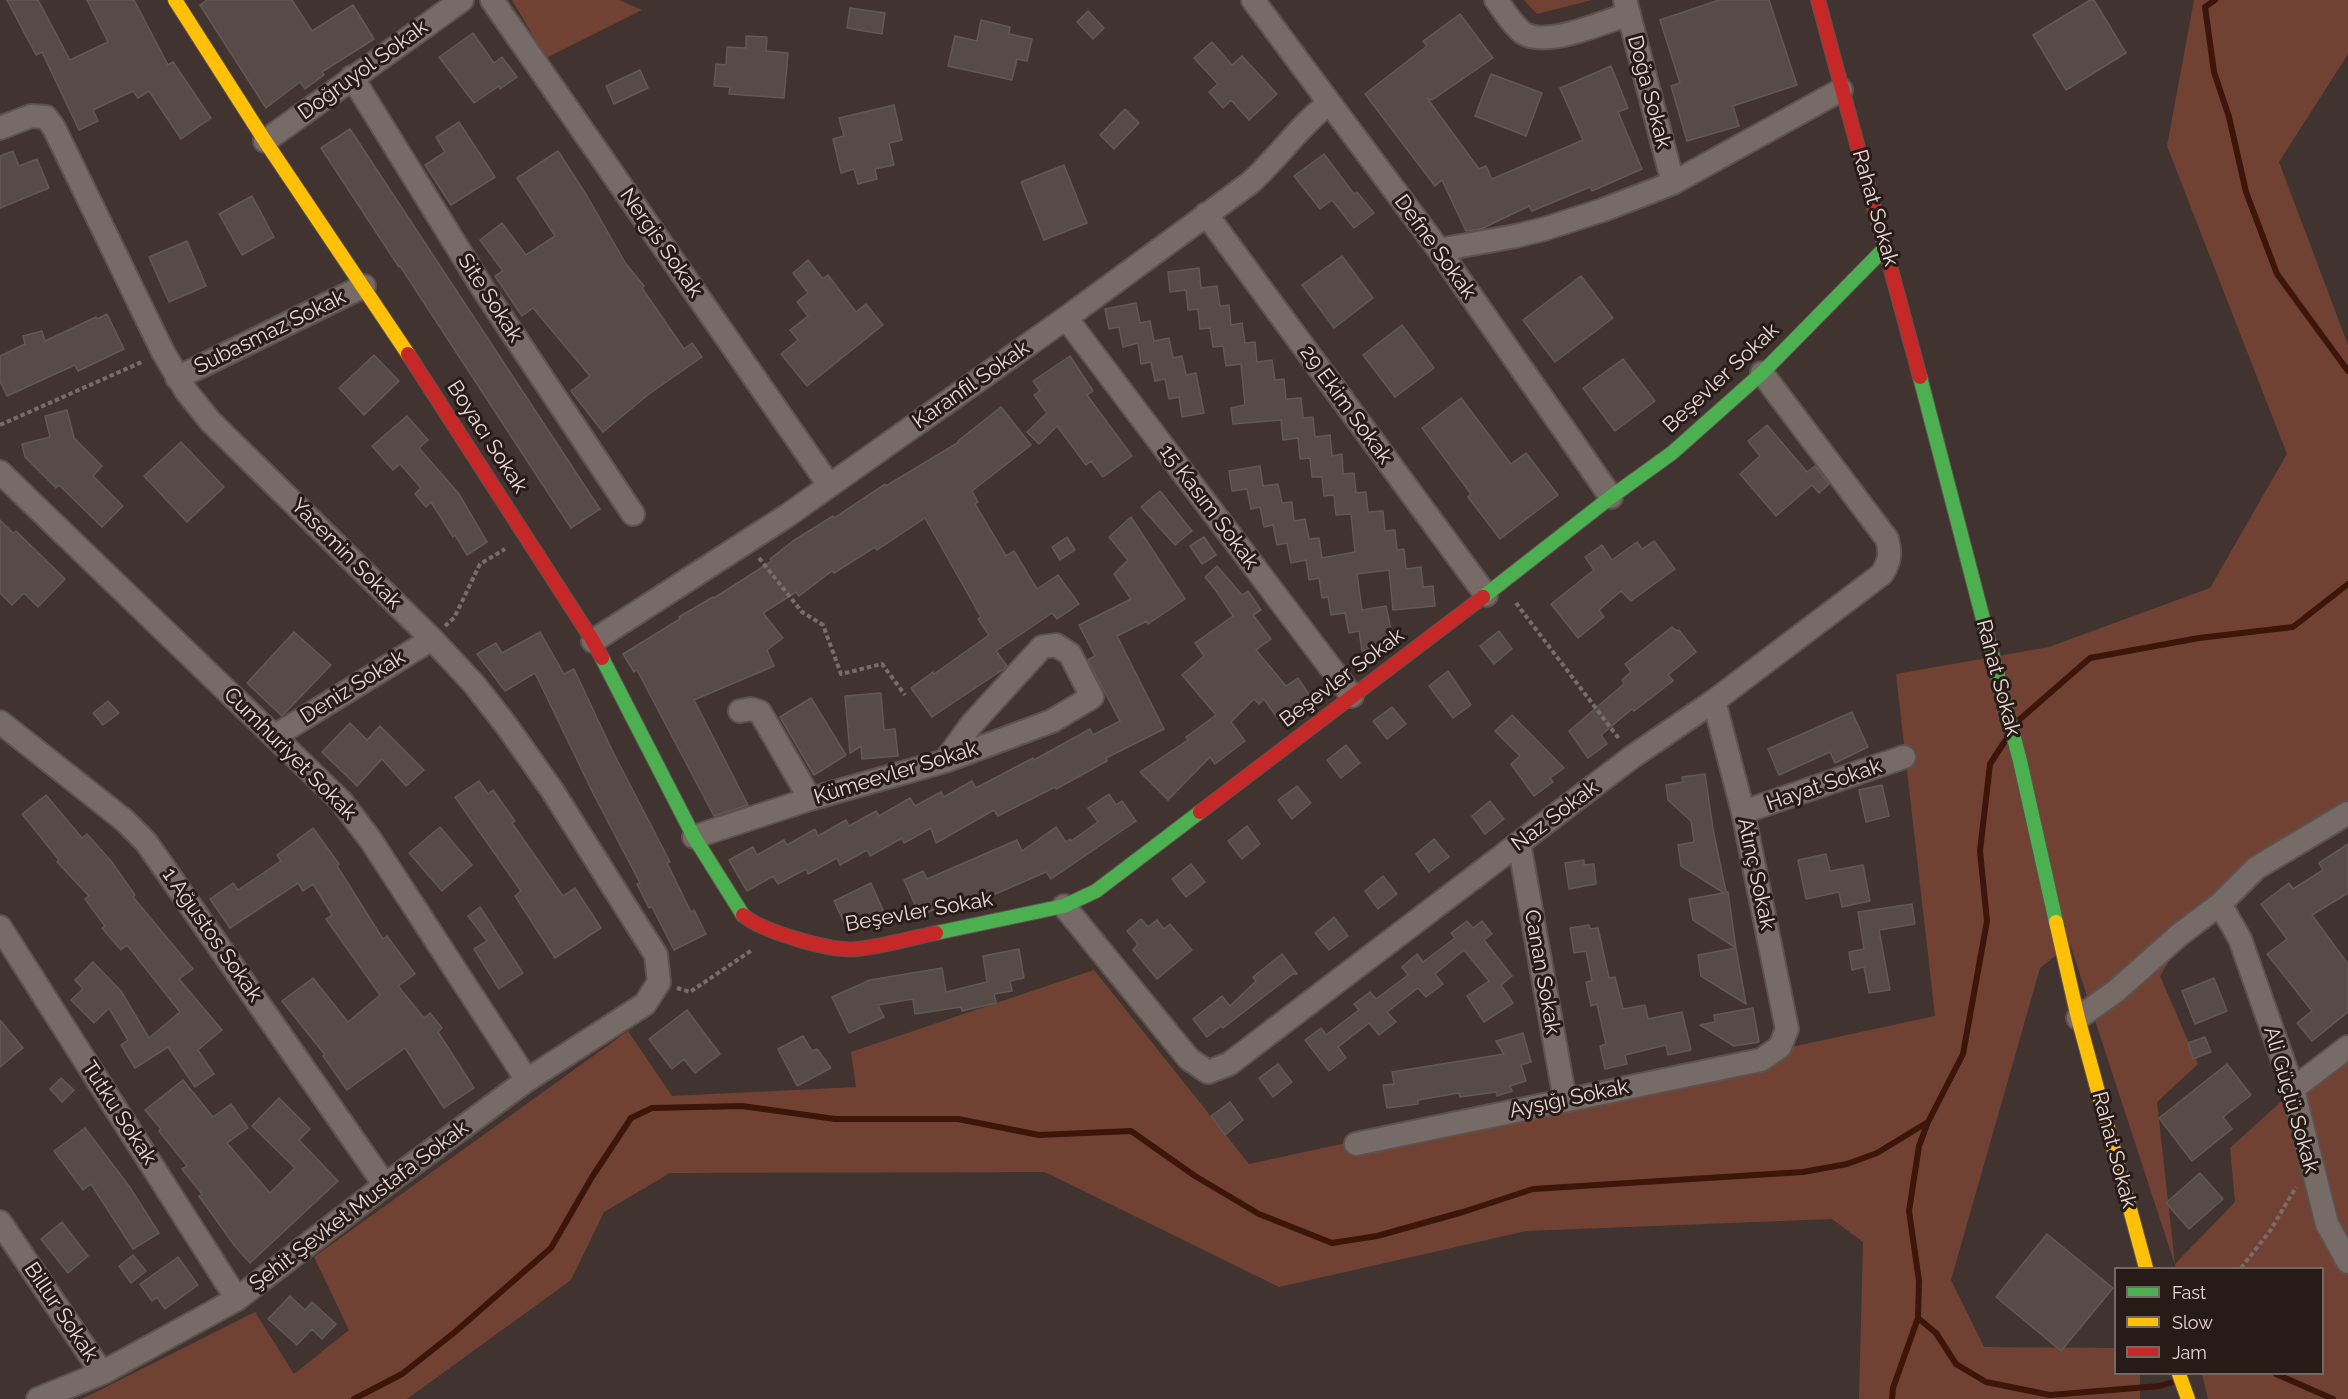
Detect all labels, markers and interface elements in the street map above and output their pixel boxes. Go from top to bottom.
street label: Doğruyol Sokak [293,15,433,125]
street label: Doğa Sokak [1622,33,1676,151]
street label: Rahat Sokak [1846,147,1904,269]
street label: Nergis Sokak [614,184,708,302]
street label: Defne Sokak [1389,190,1481,304]
street label: Site Sokak [452,249,528,347]
street label: Subasmaz Sokak [190,284,350,380]
street label: Beşevler Sokak [1658,318,1784,438]
street label: Karanfil Sokak [908,336,1034,434]
street label: 29 Ekim Sokak [1294,341,1398,469]
street label: Boyacı Sokak [441,376,533,498]
street label: 15 Kasım Sokak [1154,440,1264,574]
street label: Yasemin Sokak [285,493,407,615]
street label: Rahat Sokak [1970,617,2026,739]
street label: Beşevler Sokak [1275,623,1409,733]
street label: Deniz Sokak [296,645,410,729]
street label: Cumhuriyet Sokak [218,682,362,826]
street label: Kümeevler Sokak [811,736,981,810]
street label: Hayat Sokak [1763,754,1885,816]
street label: Naz Sokak [1507,775,1603,857]
street label: Atınç Sokak [1732,816,1780,932]
street label: 1 Ağustos Sokak [156,863,268,1007]
street label: Beşevler Sokak [843,887,995,937]
street label: Canan Sokak [1519,908,1565,1036]
street label: Ali Güçlü Sokak [2258,1024,2324,1176]
street label: Tutku Sokak [76,1056,162,1170]
street label: Ayşığı Sokak [1507,1074,1631,1124]
street label: Rahat Sokak [2086,1089,2142,1211]
street label: Şehit Şevket Mustafa Sokak [245,1115,473,1297]
street label: Billur Sokak [19,1258,103,1366]
legend [2114,1267,2324,1375]
text: Fast [2172,1282,2206,1303]
text: Slow [2172,1312,2213,1333]
text: Jam [2172,1342,2207,1363]

